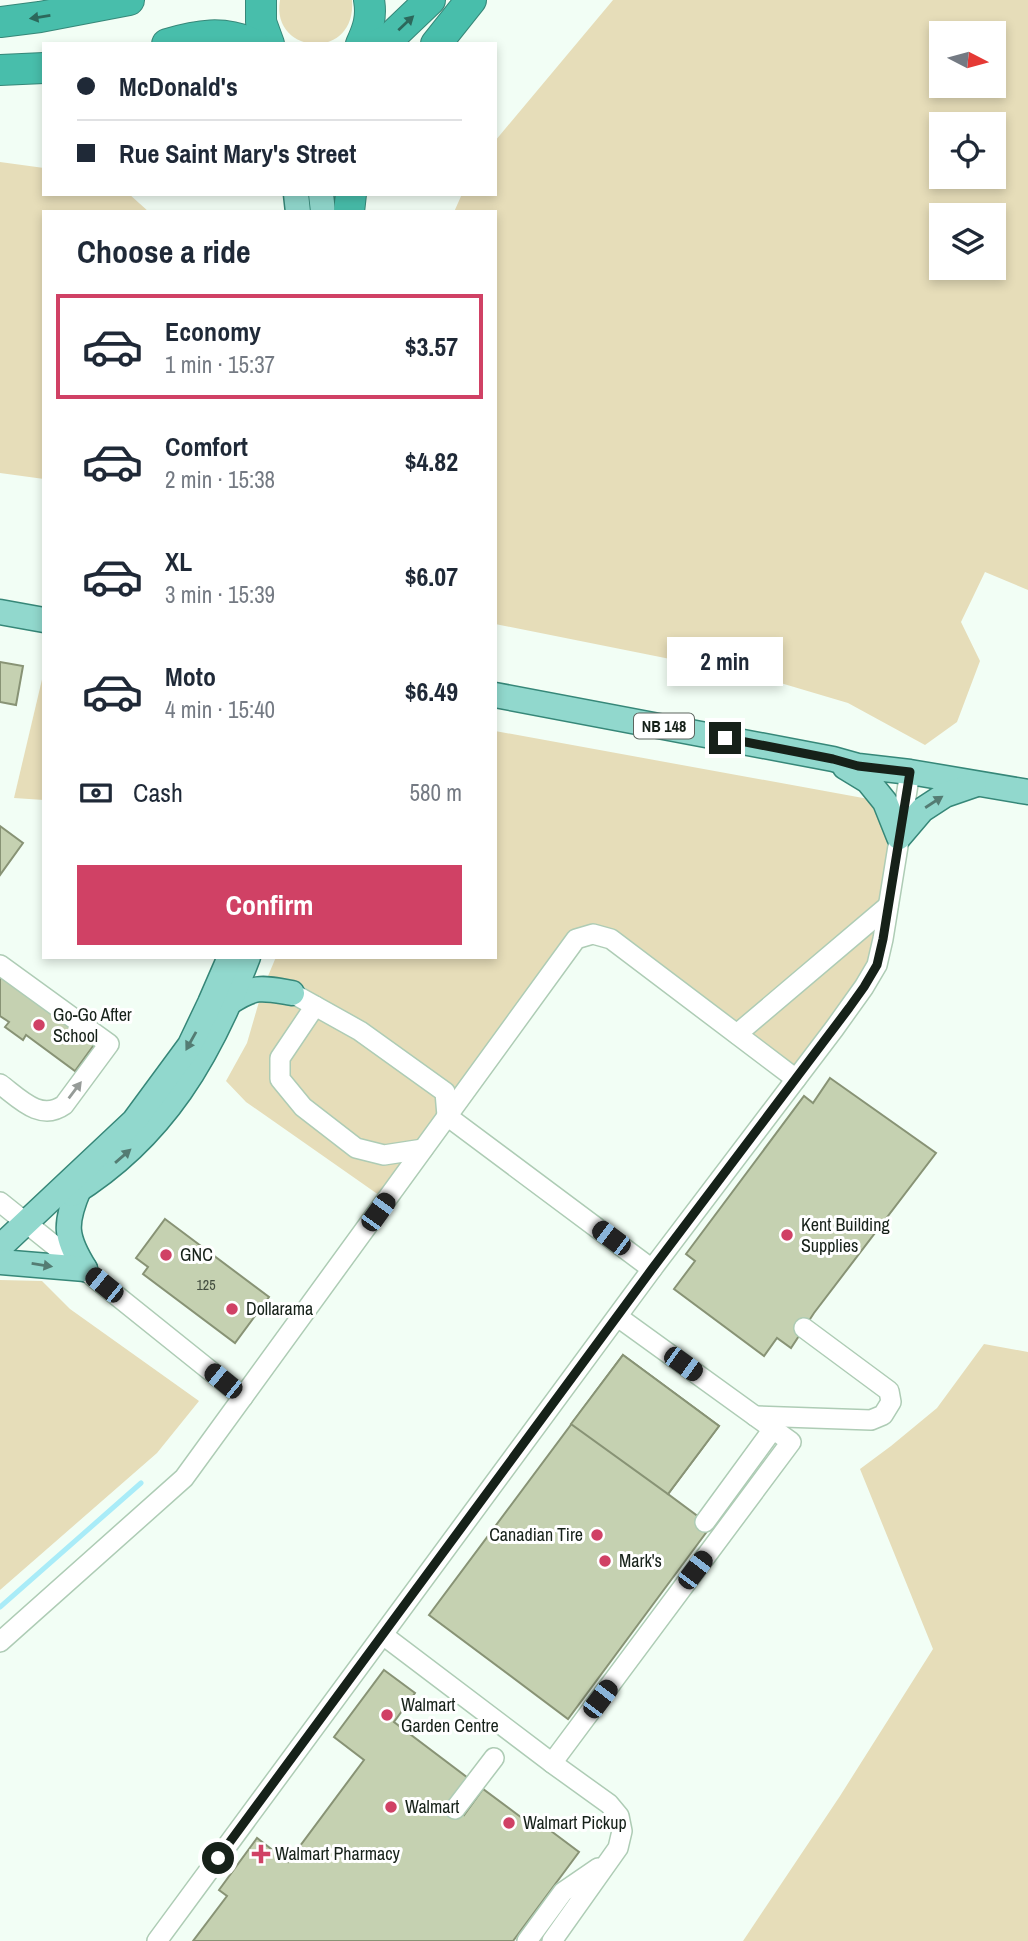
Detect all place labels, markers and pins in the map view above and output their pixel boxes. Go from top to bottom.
place label: Go-Go After School [53,1002,132,1048]
marker: Go-Go After School [31,1017,47,1033]
place label: Kent Building Supplies [801,1212,890,1258]
marker: Kent Building Supplies [779,1227,795,1243]
place label: GNC [180,1242,213,1267]
marker: GNC [158,1247,174,1263]
place label: Dollarama [246,1296,313,1321]
marker: Dollarama [224,1301,240,1317]
place label: Canadian Tire [489,1522,583,1547]
marker: Canadian Tire [589,1527,605,1543]
place label: Mark's [619,1548,662,1573]
marker: Mark's [597,1553,613,1569]
place label: Walmart Garden Centre [401,1692,499,1738]
marker: Walmart Garden Centre [379,1707,395,1723]
place label: Walmart [405,1794,459,1819]
marker: Walmart [383,1799,399,1815]
place label: Walmart Pickup [523,1810,627,1835]
marker: Walmart Pickup [501,1815,517,1831]
place label: Walmart Pharmacy [275,1841,401,1866]
marker: Walmart Pharmacy [253,1846,269,1862]

